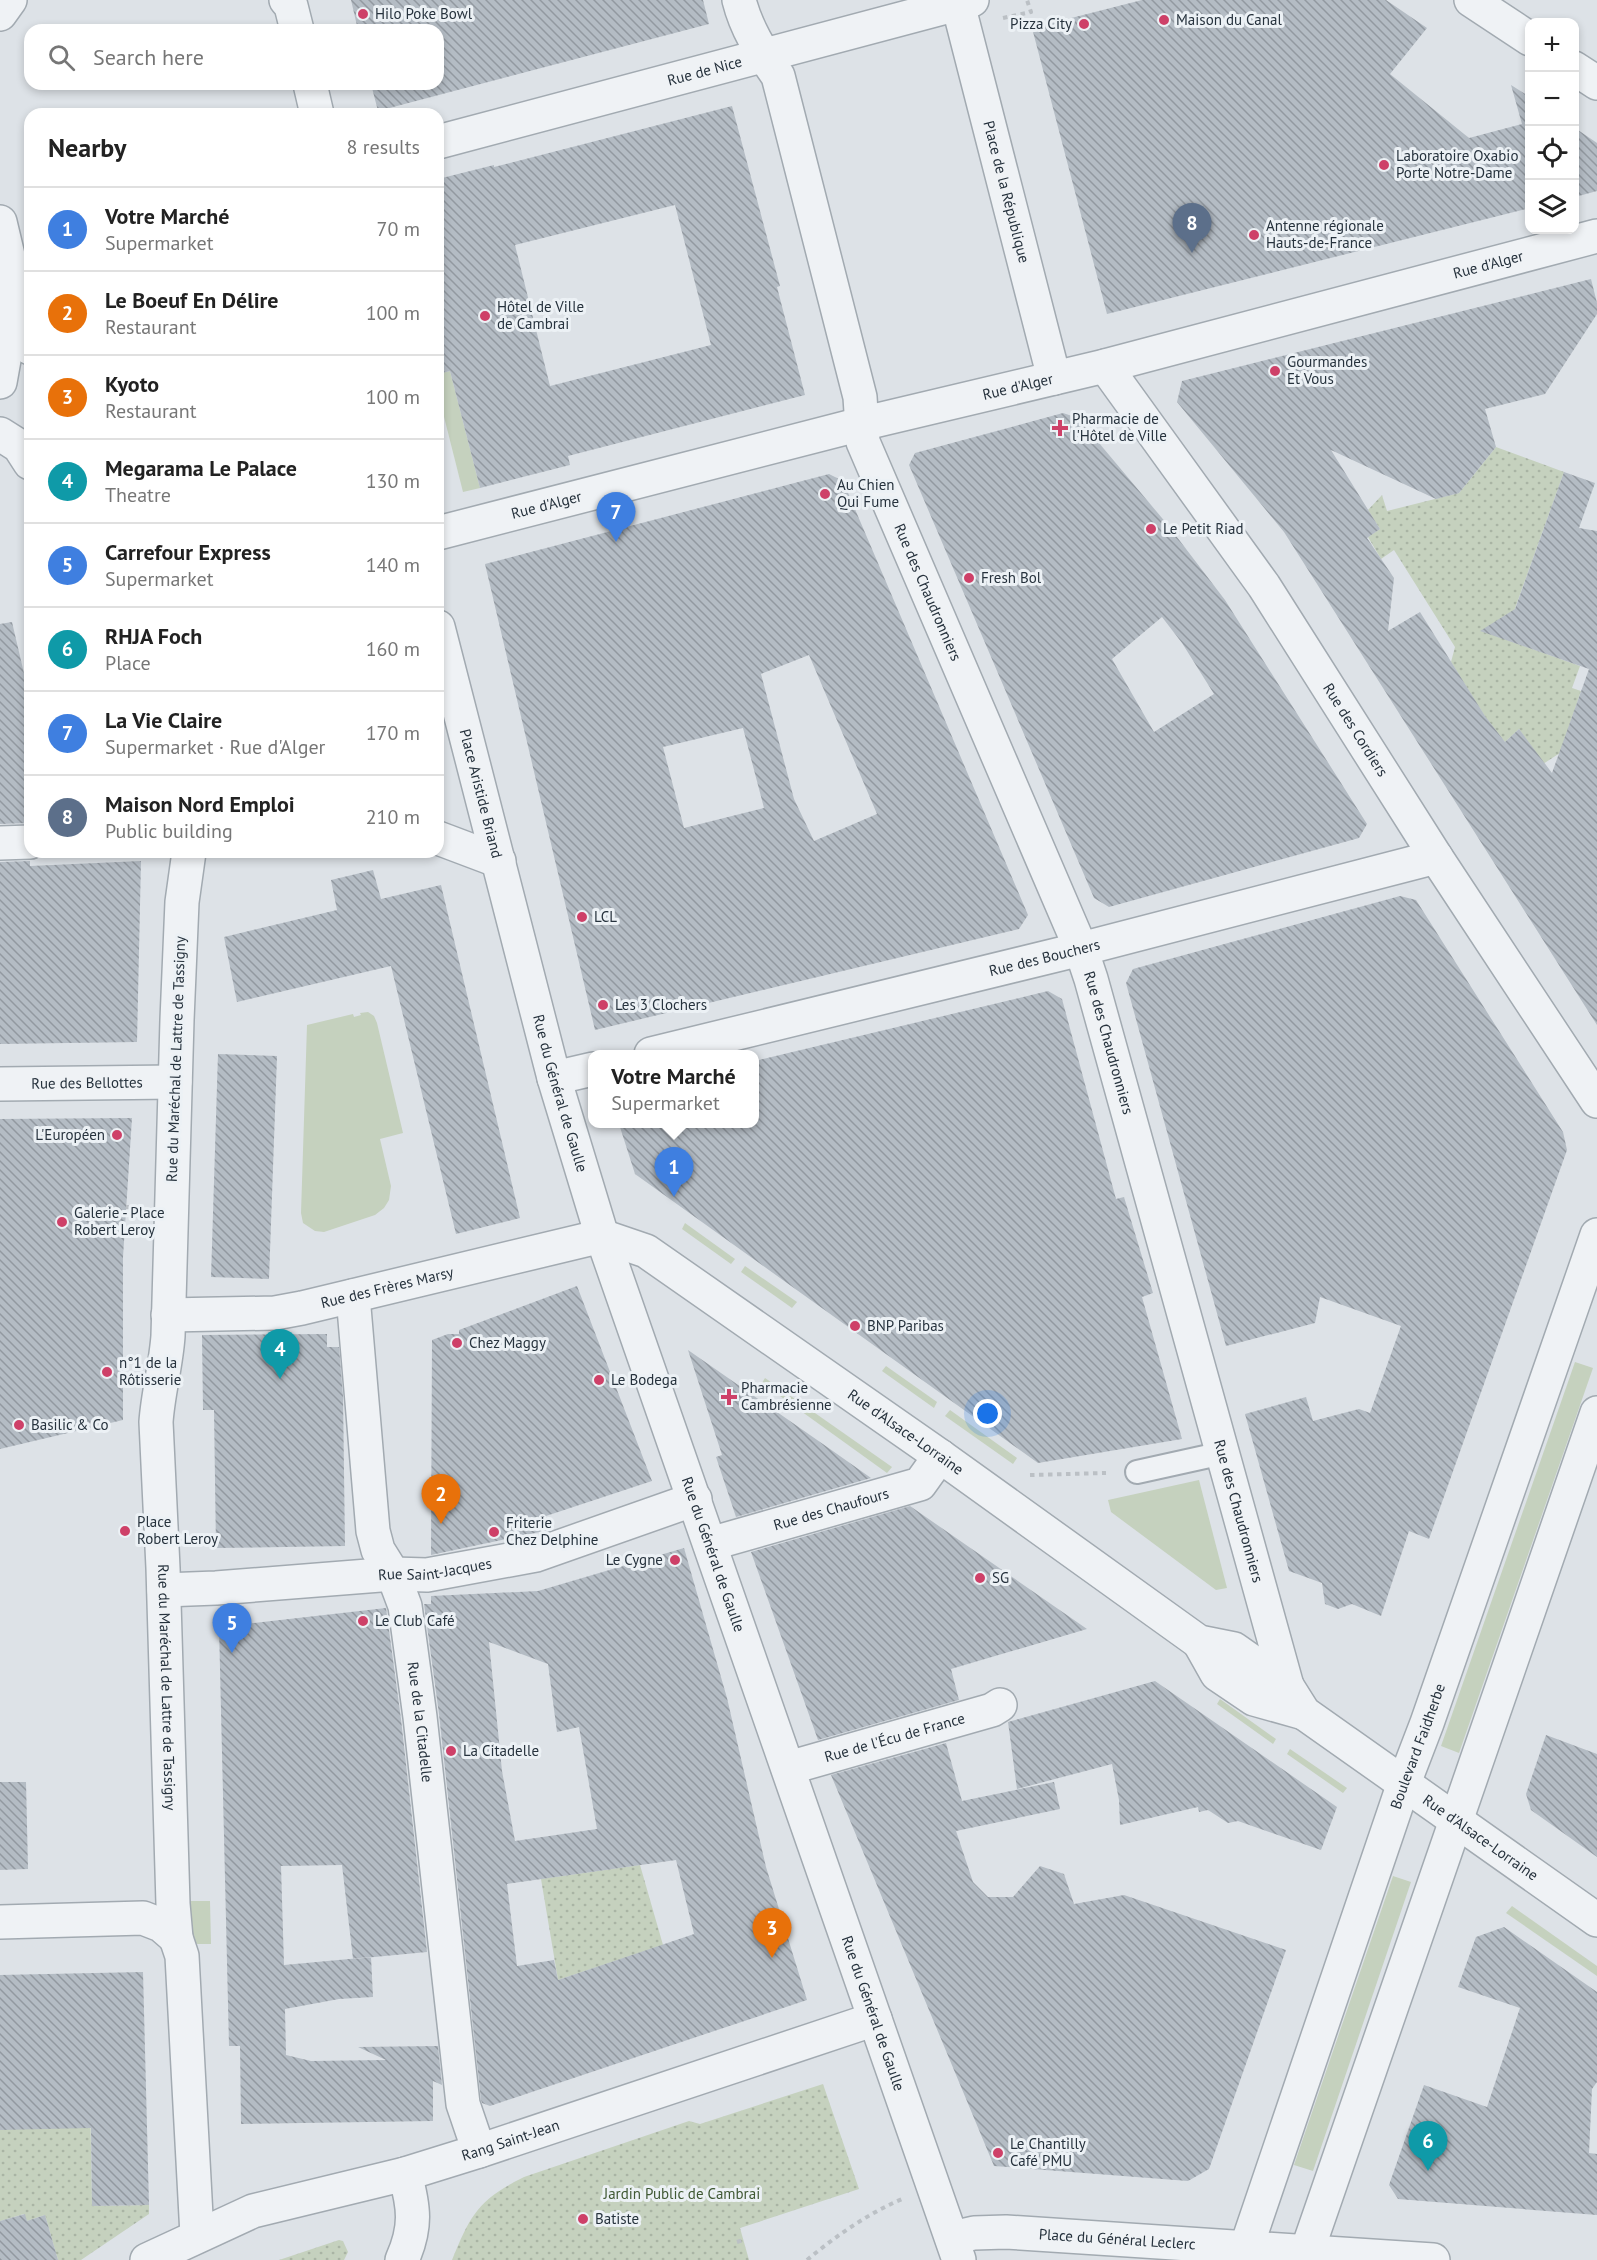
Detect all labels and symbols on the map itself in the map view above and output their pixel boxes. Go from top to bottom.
place label: Hilo Poke Bowl [375,4,473,23]
marker: Hilo Poke Bowl [356,7,370,21]
place label: Maison du Canal [1176,10,1282,29]
marker: Maison du Canal [1157,13,1171,27]
place label: Pizza City [1010,14,1072,33]
marker: Pizza City [1077,17,1091,31]
street label: Rue de Nice [665,52,744,90]
street label: Place de la République [979,119,1034,265]
place label: Laboratoire Oxabio Porte Notre-Dame [1396,146,1518,182]
marker: Laboratoire Oxabio Porte Notre-Dame [1377,158,1391,172]
pin: 8 [1172,204,1212,253]
place label: Antenne régionale Hauts-de-France [1266,216,1384,252]
marker: Antenne régionale Hauts-de-France [1247,228,1261,242]
street label: Rue d'Alger [1451,246,1525,283]
place label: Hôtel de Ville de Cambrai [497,297,584,333]
marker: Hôtel de Ville de Cambrai [478,309,492,323]
place label: Gourmandes Et Vous [1287,352,1367,388]
marker: Gourmandes Et Vous [1268,364,1282,378]
street label: Rue d'Alger [980,369,1055,404]
place label: Pharmacie de l'Hôtel de Ville [1072,409,1167,445]
marker: Pharmacie de l'Hôtel de Ville [1053,421,1067,435]
place label: Au Chien Qui Fume [837,475,899,511]
street label: Rue d'Alger [509,486,584,523]
marker: Au Chien Qui Fume [818,487,832,501]
pin: 7 [596,492,636,542]
place label: Le Petit Riad [1163,519,1244,538]
street label: Rue des Chaudronniers [890,521,966,664]
marker: Le Petit Riad [1144,522,1158,536]
place label: Fresh Bol [981,568,1042,587]
marker: Fresh Bol [962,571,976,585]
street label: Rue des Cordiers [1319,679,1392,780]
street label: Place Aristide Briand [456,727,507,860]
place label: LCL [594,907,617,926]
marker: LCL [575,910,589,924]
street label: Rue des Bouchers [987,935,1102,980]
street label: Rue du Maréchal de Lattre de Tassigny [162,936,189,1182]
street label: Rue des Chaudronniers [1080,969,1138,1116]
place label: Les 3 Clochers [615,995,707,1014]
marker: Les 3 Clochers [596,998,610,1012]
street label: Rue du Général de Gaulle [529,1012,592,1174]
street label: Rue des Bellottes [31,1072,143,1093]
place label: L'Européen [35,1125,105,1144]
marker: L'Européen [110,1128,124,1142]
pin: 1 [654,1148,694,1197]
place label: Galerie - Place Robert Leroy [74,1203,165,1239]
marker: Galerie - Place Robert Leroy [55,1215,69,1229]
street label: Rue des Frères Marsy [319,1262,455,1312]
place label: BNP Paribas [867,1316,944,1335]
marker: BNP Paribas [848,1319,862,1333]
pin: 4 [260,1330,300,1379]
place label: Chez Maggy [469,1333,546,1352]
marker: Chez Maggy [450,1336,464,1350]
place label: n°1 de la Rôtisserie [119,1353,181,1389]
marker: n°1 de la Rôtisserie [100,1365,114,1379]
place label: Le Bodega [611,1370,677,1389]
marker: Le Bodega [592,1373,606,1387]
place label: Pharmacie Cambrésienne [741,1378,832,1414]
street label: Rue d'Alsace-Lorraine [844,1385,967,1479]
marker: Pharmacie Cambrésienne [722,1390,736,1404]
your location [973,1399,1002,1428]
place label: Basilic & Co [31,1415,109,1434]
marker: Basilic & Co [12,1418,26,1432]
street label: Rue des Chaudronniers [1210,1437,1268,1585]
pin: 2 [422,1474,460,1524]
street label: Rue du Général de Gaulle [678,1474,749,1634]
street label: Rue des Chaufours [771,1483,891,1534]
place label: Place Robert Leroy [137,1512,218,1548]
place label: Friterie Chez Delphine [506,1513,598,1549]
marker: Place Robert Leroy [118,1524,132,1538]
marker: Friterie Chez Delphine [487,1525,501,1539]
place label: Le Cygne [606,1550,663,1569]
street label: Rue Saint-Jacques [377,1553,493,1584]
marker: Le Cygne [668,1553,682,1567]
street label: Rue du Maréchal de Lattre de Tassigny [154,1564,180,1811]
place label: SG [992,1568,1009,1587]
marker: SG [973,1571,987,1585]
pin: 5 [212,1604,252,1653]
place label: Le Club Café [375,1611,455,1630]
marker: Le Club Café [356,1614,370,1628]
street label: Rue de la Citadelle [404,1660,437,1783]
street label: Boulevard Faidherbe [1386,1681,1449,1811]
street label: Rue de l'Écu de France [822,1708,967,1766]
place label: La Citadelle [463,1741,539,1760]
marker: La Citadelle [444,1744,458,1758]
street label: Rue d'Alsace-Lorraine [1419,1790,1542,1884]
pin: 3 [752,1908,792,1958]
street label: Rue du Général de Gaulle [838,1933,909,2093]
street label: Rang Saint-Jean [459,2115,562,2165]
pin: 6 [1408,2122,1448,2171]
place label: Le Chantilly Café PMU [1010,2134,1086,2170]
marker: Le Chantilly Café PMU [991,2146,1005,2160]
park label: Jardin Public de Cambrai [603,2184,760,2203]
place label: Batiste [595,2209,639,2228]
marker: Batiste [576,2212,590,2226]
street label: Place du Général Leclerc [1038,2224,1196,2253]

